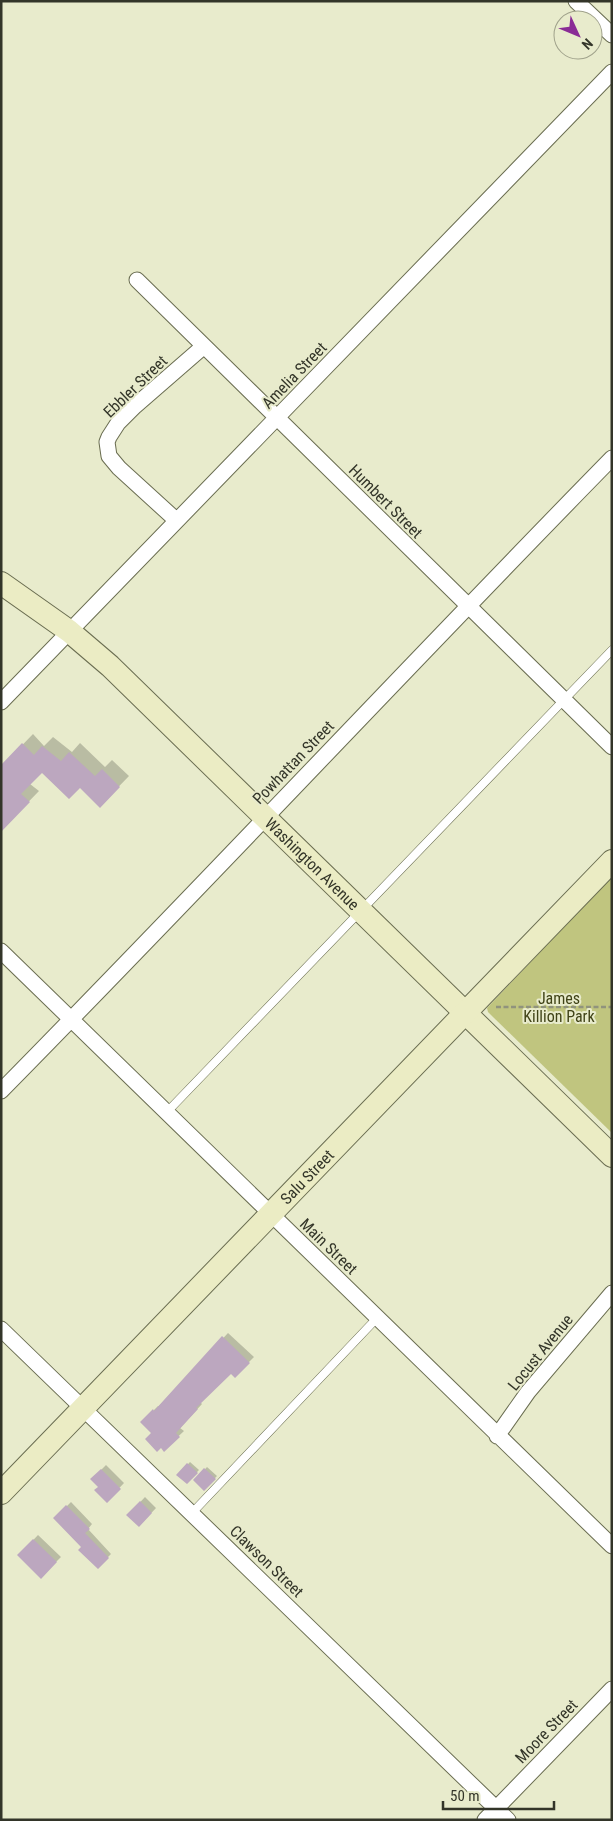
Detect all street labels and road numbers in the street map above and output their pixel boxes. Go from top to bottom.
street label: Amelia Street [258,338,331,413]
street label: Ebbler Street [100,351,171,421]
street label: Humbert Street [345,461,427,542]
street label: Powhattan Street [249,716,338,808]
street label: Washington Avenue [261,814,363,914]
street label: Salu Street [277,1146,338,1208]
street label: Main Street [296,1214,361,1278]
street label: Locust Avenue [504,1310,577,1394]
street label: Clawson Street [226,1522,308,1601]
street label: Moore Street [511,1695,582,1767]

